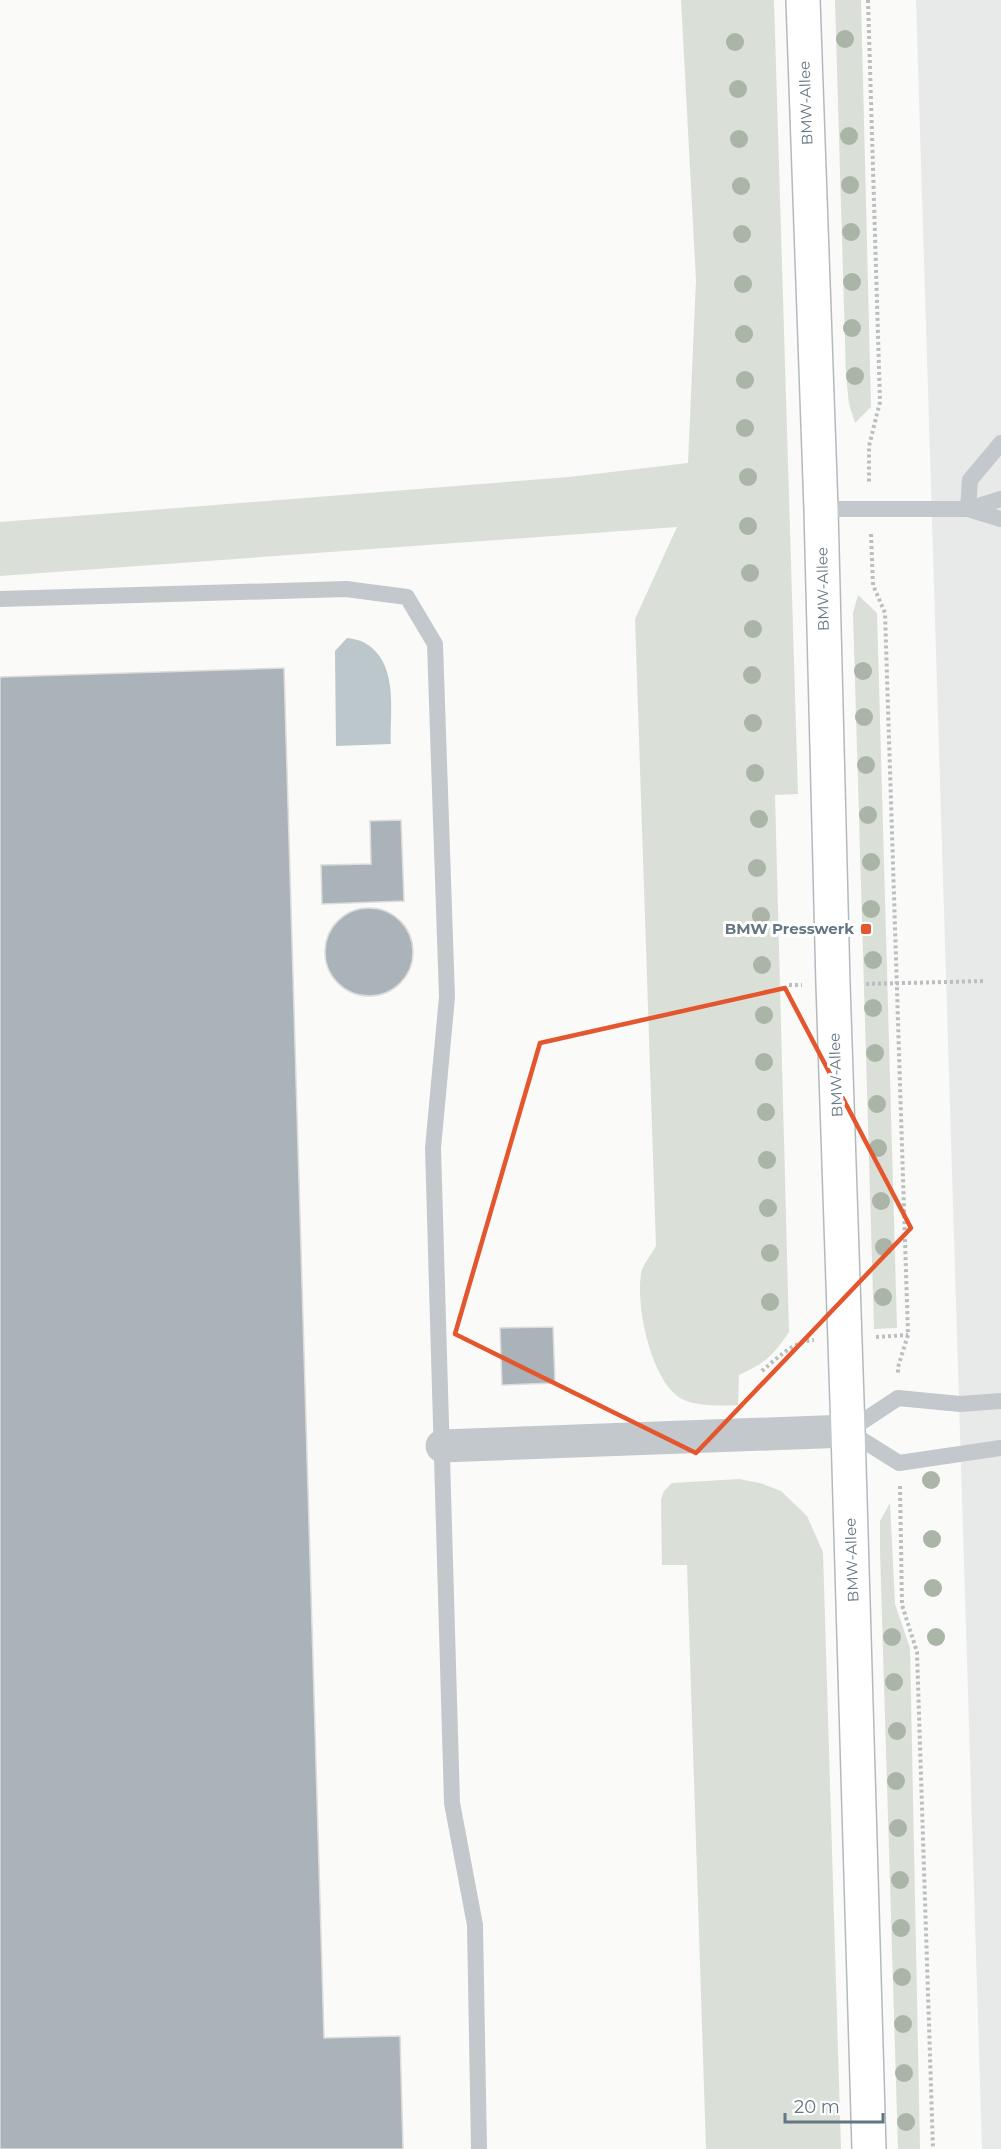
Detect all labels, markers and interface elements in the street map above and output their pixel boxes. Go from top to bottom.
street label: BMW-Allee [795,61,816,145]
street label: BMW-Allee [812,547,833,631]
place label: BMW Presswerk [725,919,854,938]
marker: BMW Presswerk [859,922,873,936]
street label: BMW-Allee [825,1033,846,1117]
street label: BMW-Allee [841,1518,862,1602]
scale bar [785,2086,882,2124]
text: 20 m [794,2096,840,2118]

